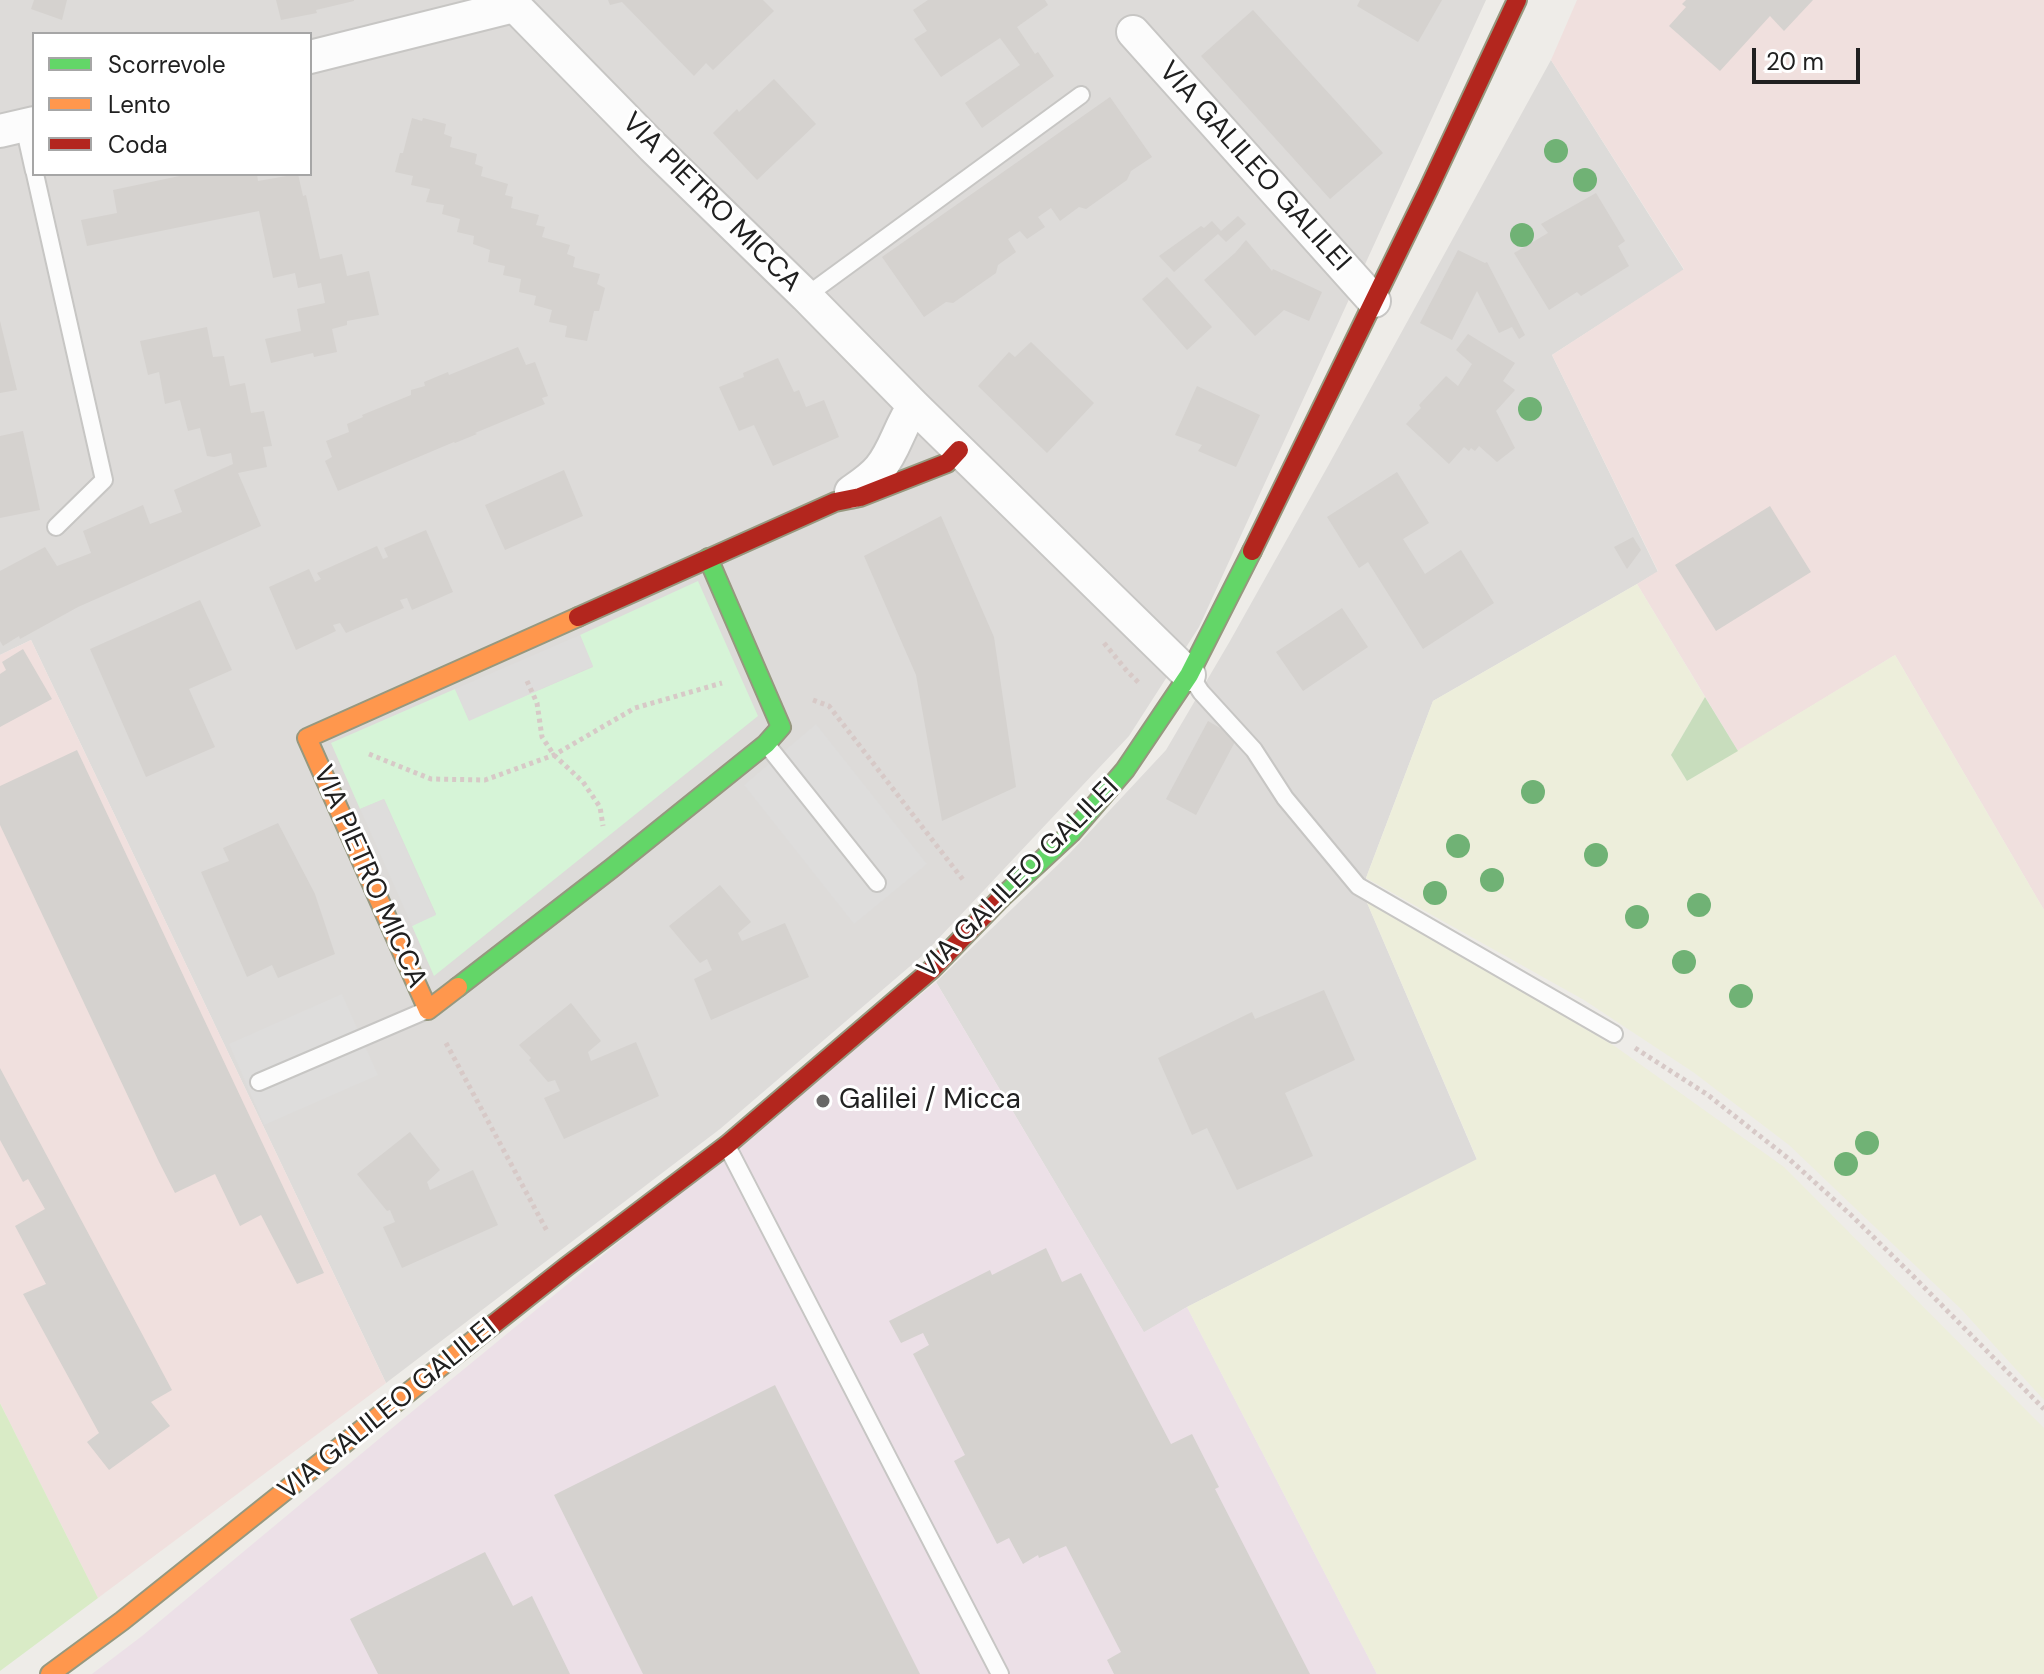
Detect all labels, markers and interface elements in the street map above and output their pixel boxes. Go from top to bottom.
legend [32,32,312,176]
scale bar [1756,32,1864,82]
text: 20 m [1766,46,1824,77]
text: Scorrevole [108,49,226,80]
street label: VIA GALILEO GALILEI [1151,55,1357,279]
text: Lento [108,89,171,120]
street label: VIA PIETRO MICCA [614,106,808,300]
text: Coda [108,129,168,160]
street label: VIA PIETRO MICCA [305,761,433,993]
street label: VIA GALILEO GALILEI [912,772,1126,986]
place label: Galilei / Micca [839,1084,1021,1118]
marker: Galilei / Micca [814,1092,832,1110]
street label: VIA GALILEO GALILEI [272,1312,504,1508]

